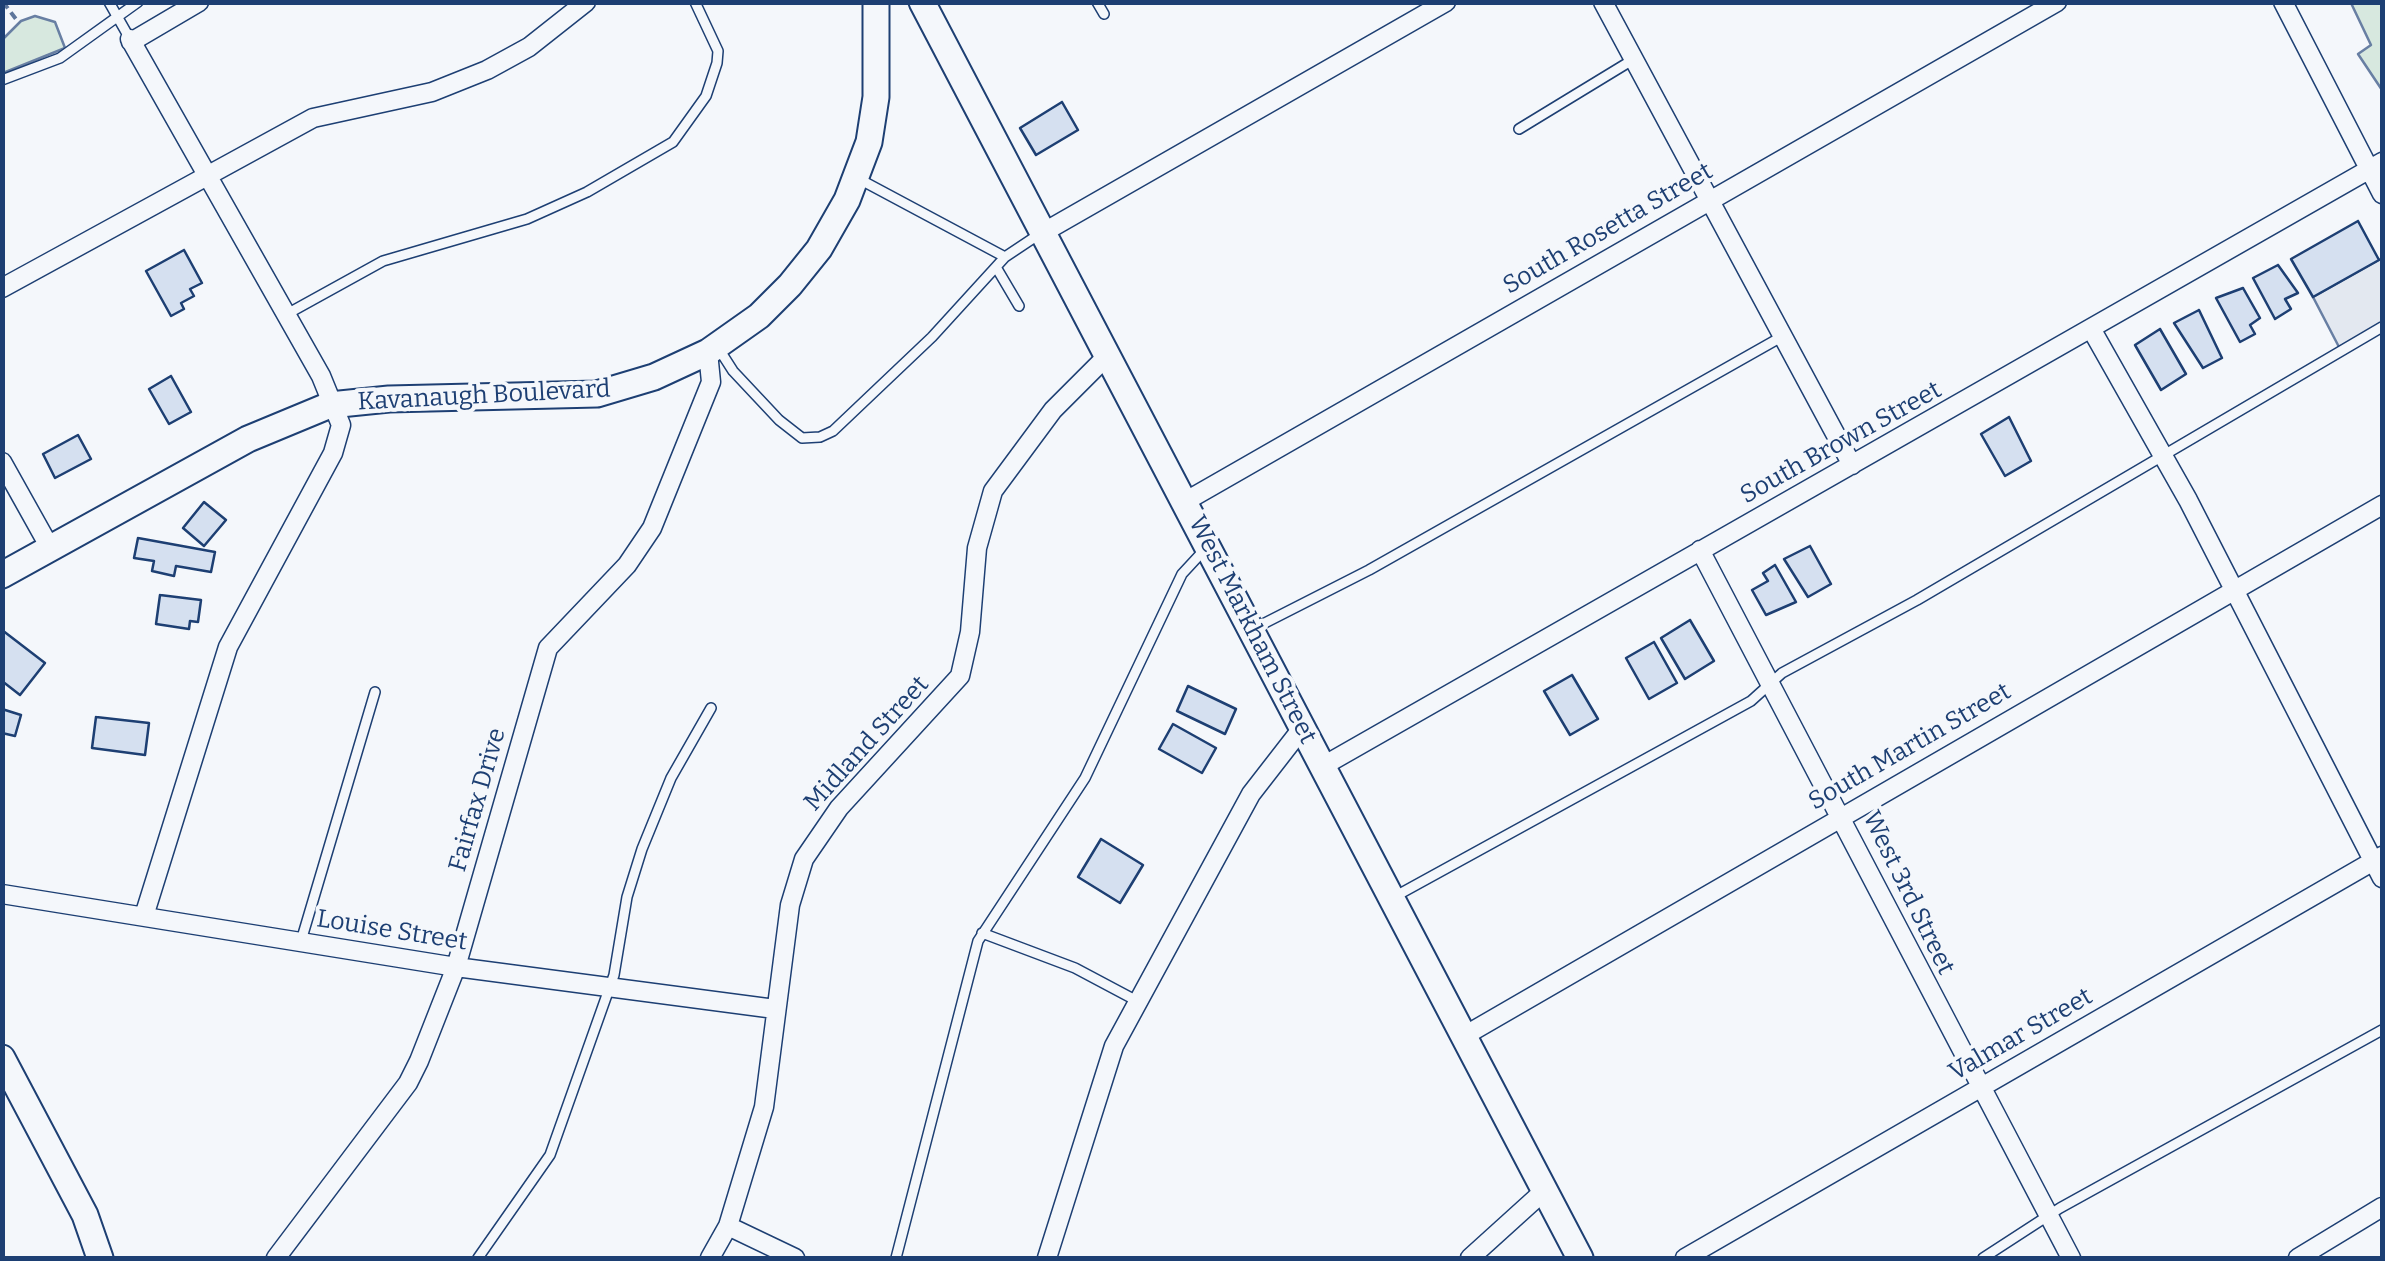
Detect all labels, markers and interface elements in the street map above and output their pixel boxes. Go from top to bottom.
street label: South Rosetta Street [1498,157,1718,301]
street label: Kavanaugh Boulevard [357,374,611,418]
street label: South Brown Street [1735,375,1947,511]
street label: West Markham Street [1181,511,1323,749]
street label: Midland Street [799,670,935,818]
street label: South Martin Street [1804,677,2016,817]
street label: Fairfax Drive [443,725,513,875]
street label: West 3rd Street [1855,806,1961,980]
street label: Louise Street [315,904,469,958]
street label: Valmar Street [1944,982,2098,1088]

